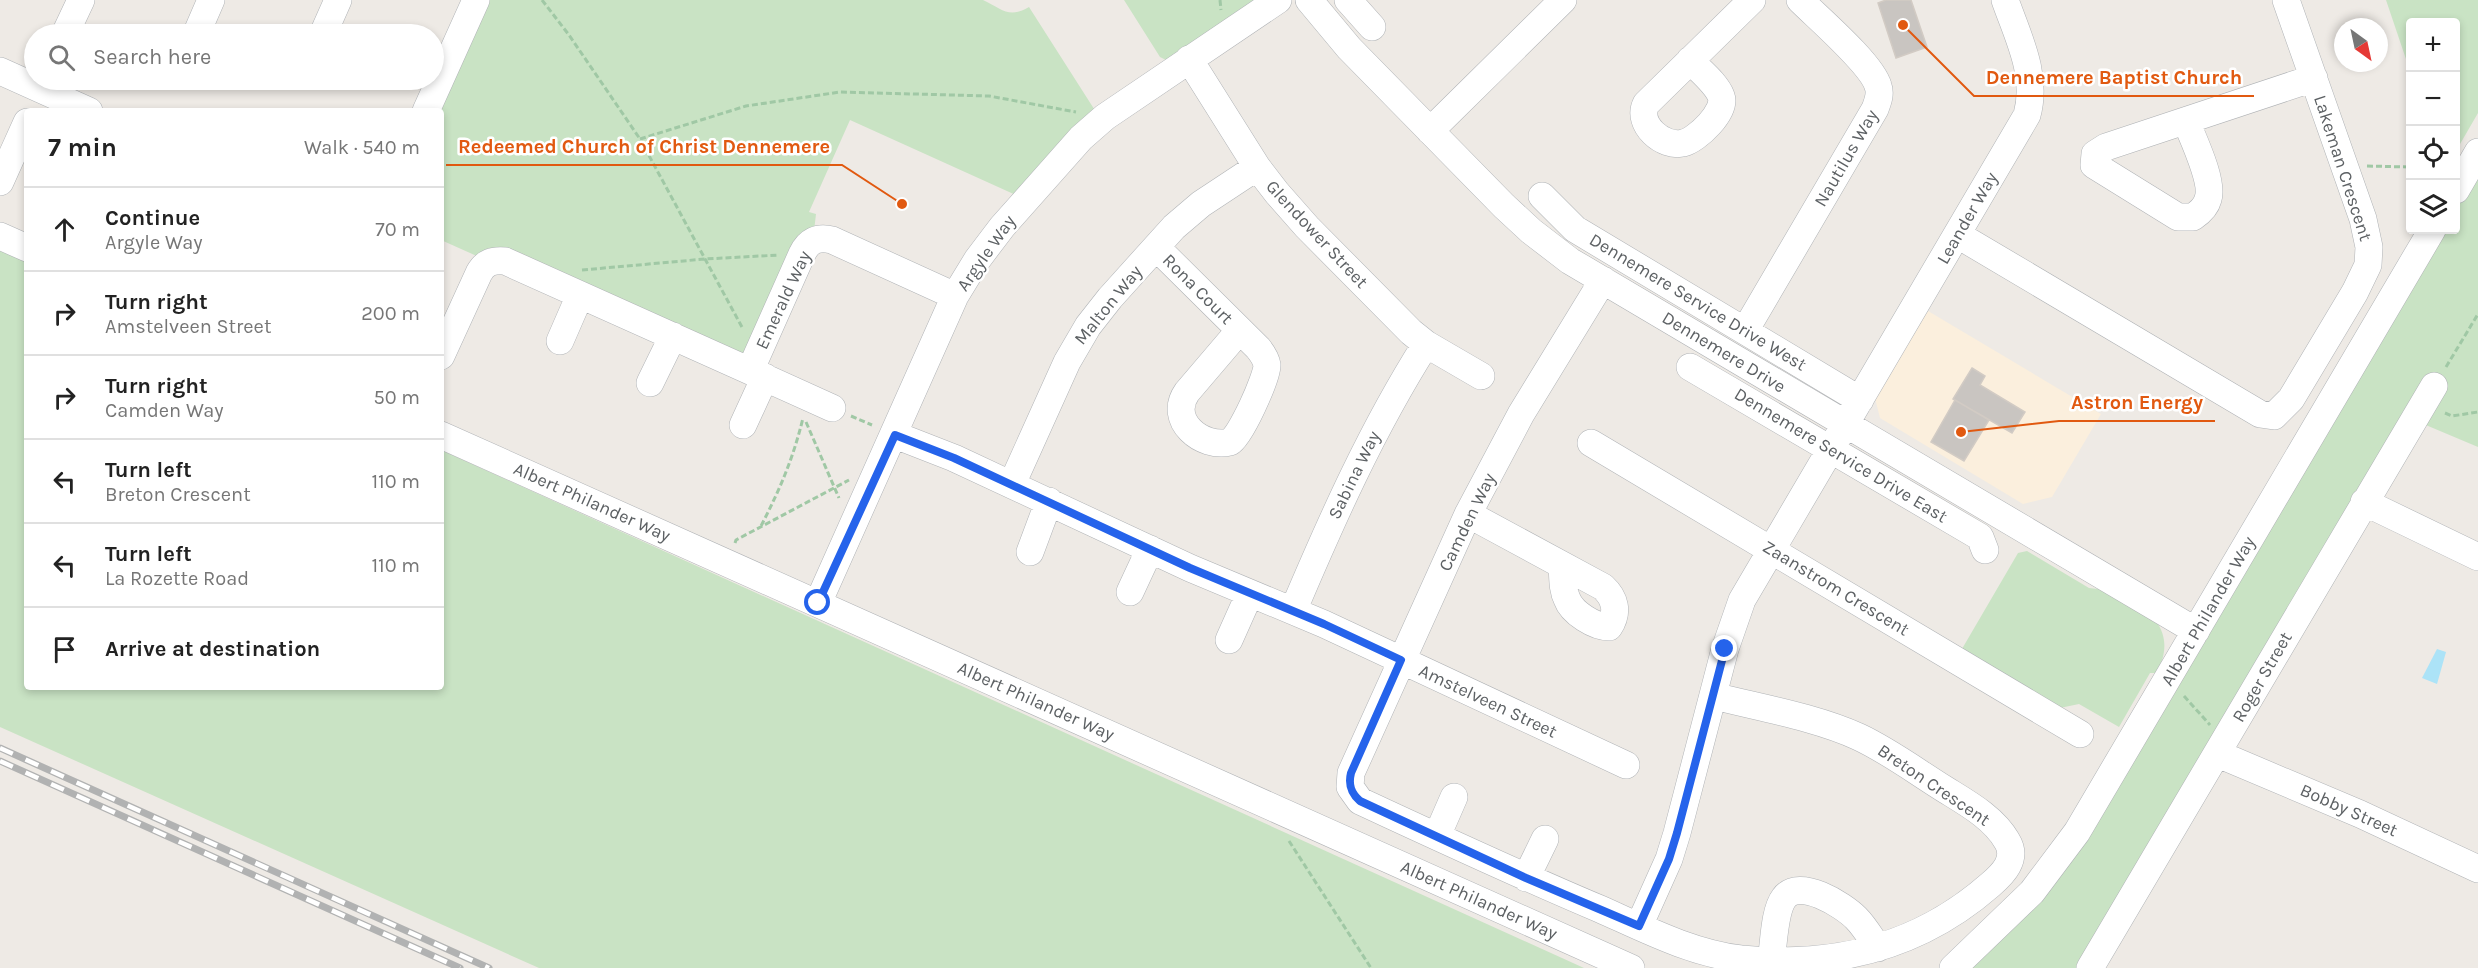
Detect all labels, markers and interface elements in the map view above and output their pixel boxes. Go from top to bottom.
north arrow [2334,18,2388,72]
map controls [2406,18,2460,234]
button: + [2406,18,2460,72]
search box [24,24,444,90]
icon: search [45,41,78,74]
text: Search here [93,44,211,70]
callout: Dennemere Baptist Church [1974,58,2254,96]
text: Dennemere Baptist Church [1986,66,2242,89]
button: − [2406,72,2460,126]
street label: Lakeman Crescent [2309,92,2377,244]
street label: Nautilus Way [1809,105,1883,211]
button: locate [2406,126,2460,180]
callout: Redeemed Church of Christ Dennemere [446,127,842,165]
text: 7 min [48,132,117,163]
text: Redeemed Church of Christ Dennemere [458,135,830,158]
text: Walk · 540 m [304,136,420,159]
street label: Leander Way [1932,167,2003,268]
street label: Glendower Street [1261,175,1373,293]
button: layers [2406,180,2460,234]
text: Continue [105,205,200,231]
street label: Argyle Way [952,210,1021,295]
icon: ahead [48,213,81,246]
text: 70 m [375,218,420,241]
street label: Dennemere Service Drive West [1585,228,1811,376]
text: Argyle Way [105,231,203,254]
street label: Emerald Way [751,247,816,353]
street label: Rona Court [1158,249,1238,329]
street label: Malton Way [1069,260,1147,349]
text: Turn right [105,289,208,315]
icon: right [48,297,81,330]
text: 200 m [361,302,420,325]
street label: Dennemere Drive [1658,306,1790,398]
text: Amstelveen Street [105,315,271,338]
text: Turn right [105,373,208,399]
icon: right [48,381,81,414]
street label: Dennemere Service Drive East [1730,383,1952,528]
callout: Astron Energy [2059,383,2215,421]
text: 50 m [373,386,420,409]
text: Astron Energy [2071,391,2203,414]
text: Camden Way [105,399,223,422]
street label: Sabina Way [1323,427,1385,523]
text: Turn left [105,457,192,483]
street label: Albert Philander Way [510,458,674,547]
icon: left [48,465,81,498]
street label: Camden Way [1434,469,1501,575]
text: 110 m [371,470,420,493]
text: Breton Crescent [105,483,251,506]
street label: Albert Philander Way [2156,532,2260,690]
street label: Zaanstrom Crescent [1759,535,1914,641]
text: Turn left [105,541,192,567]
icon: left [48,549,81,582]
text: 110 m [371,554,420,577]
text: La Rozette Road [105,567,249,590]
route start [804,589,830,615]
street label: Roger Street [2227,628,2297,726]
icon: arrive [48,633,81,666]
route end [1711,635,1737,661]
text: Arrive at destination [105,636,320,662]
street label: Albert Philander Way [954,657,1118,746]
street label: Amstelveen Street [1415,659,1561,743]
street label: Breton Crescent [1874,739,1995,831]
street label: Bobby Street [2297,779,2401,841]
street label: Albert Philander Way [1397,856,1561,945]

